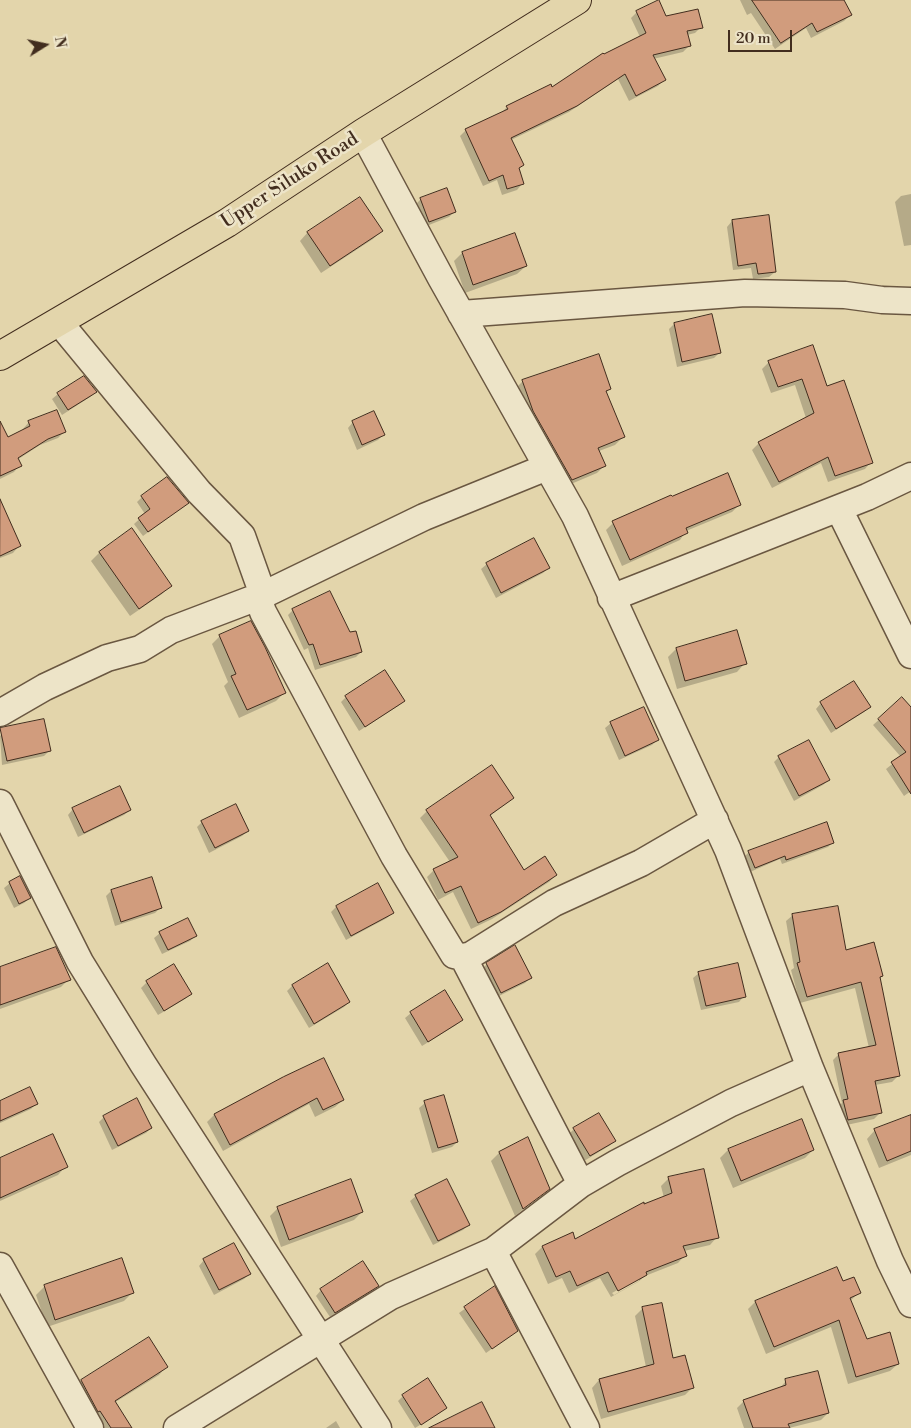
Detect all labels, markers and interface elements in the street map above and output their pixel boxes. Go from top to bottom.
north arrow [20,20,70,70]
scale bar [731,20,795,52]
text: 20 m [736,29,771,48]
text: N [50,35,70,49]
street label: Upper Siluko Road [217,128,363,234]

